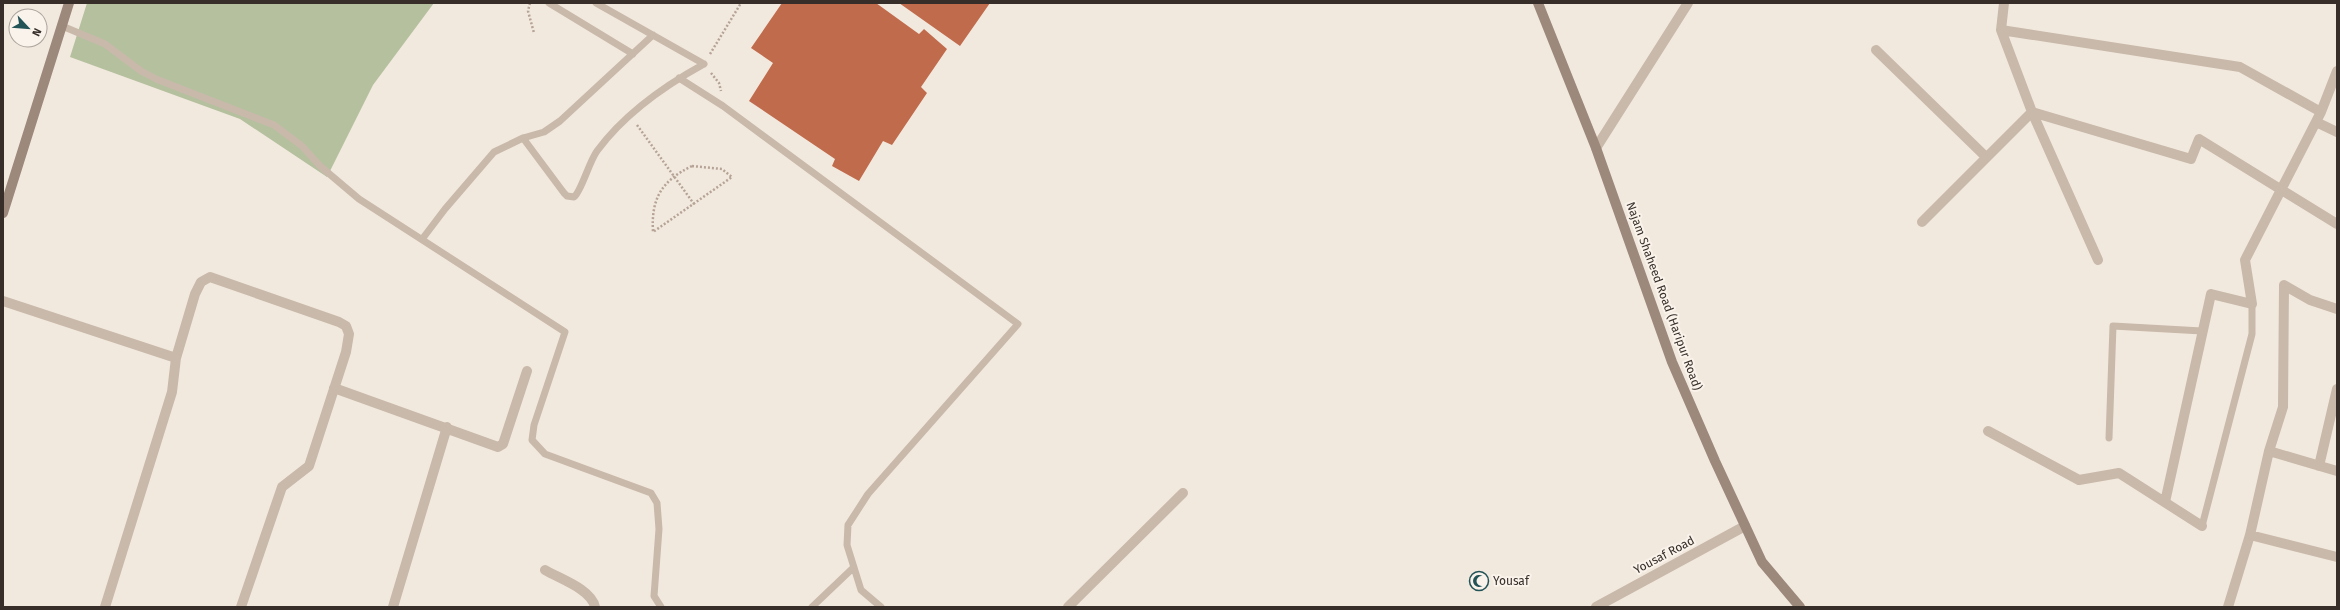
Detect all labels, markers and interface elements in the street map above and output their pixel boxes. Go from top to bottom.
north arrow [8,8,48,48]
text: N [29,26,44,38]
street label: Najam Shaheed Road (Haripur Road) [1623,200,1705,392]
street label: Yousaf Road [1631,533,1697,577]
mosque icon: Yousaf [1468,570,1490,592]
place label: Yousaf [1493,574,1530,588]

